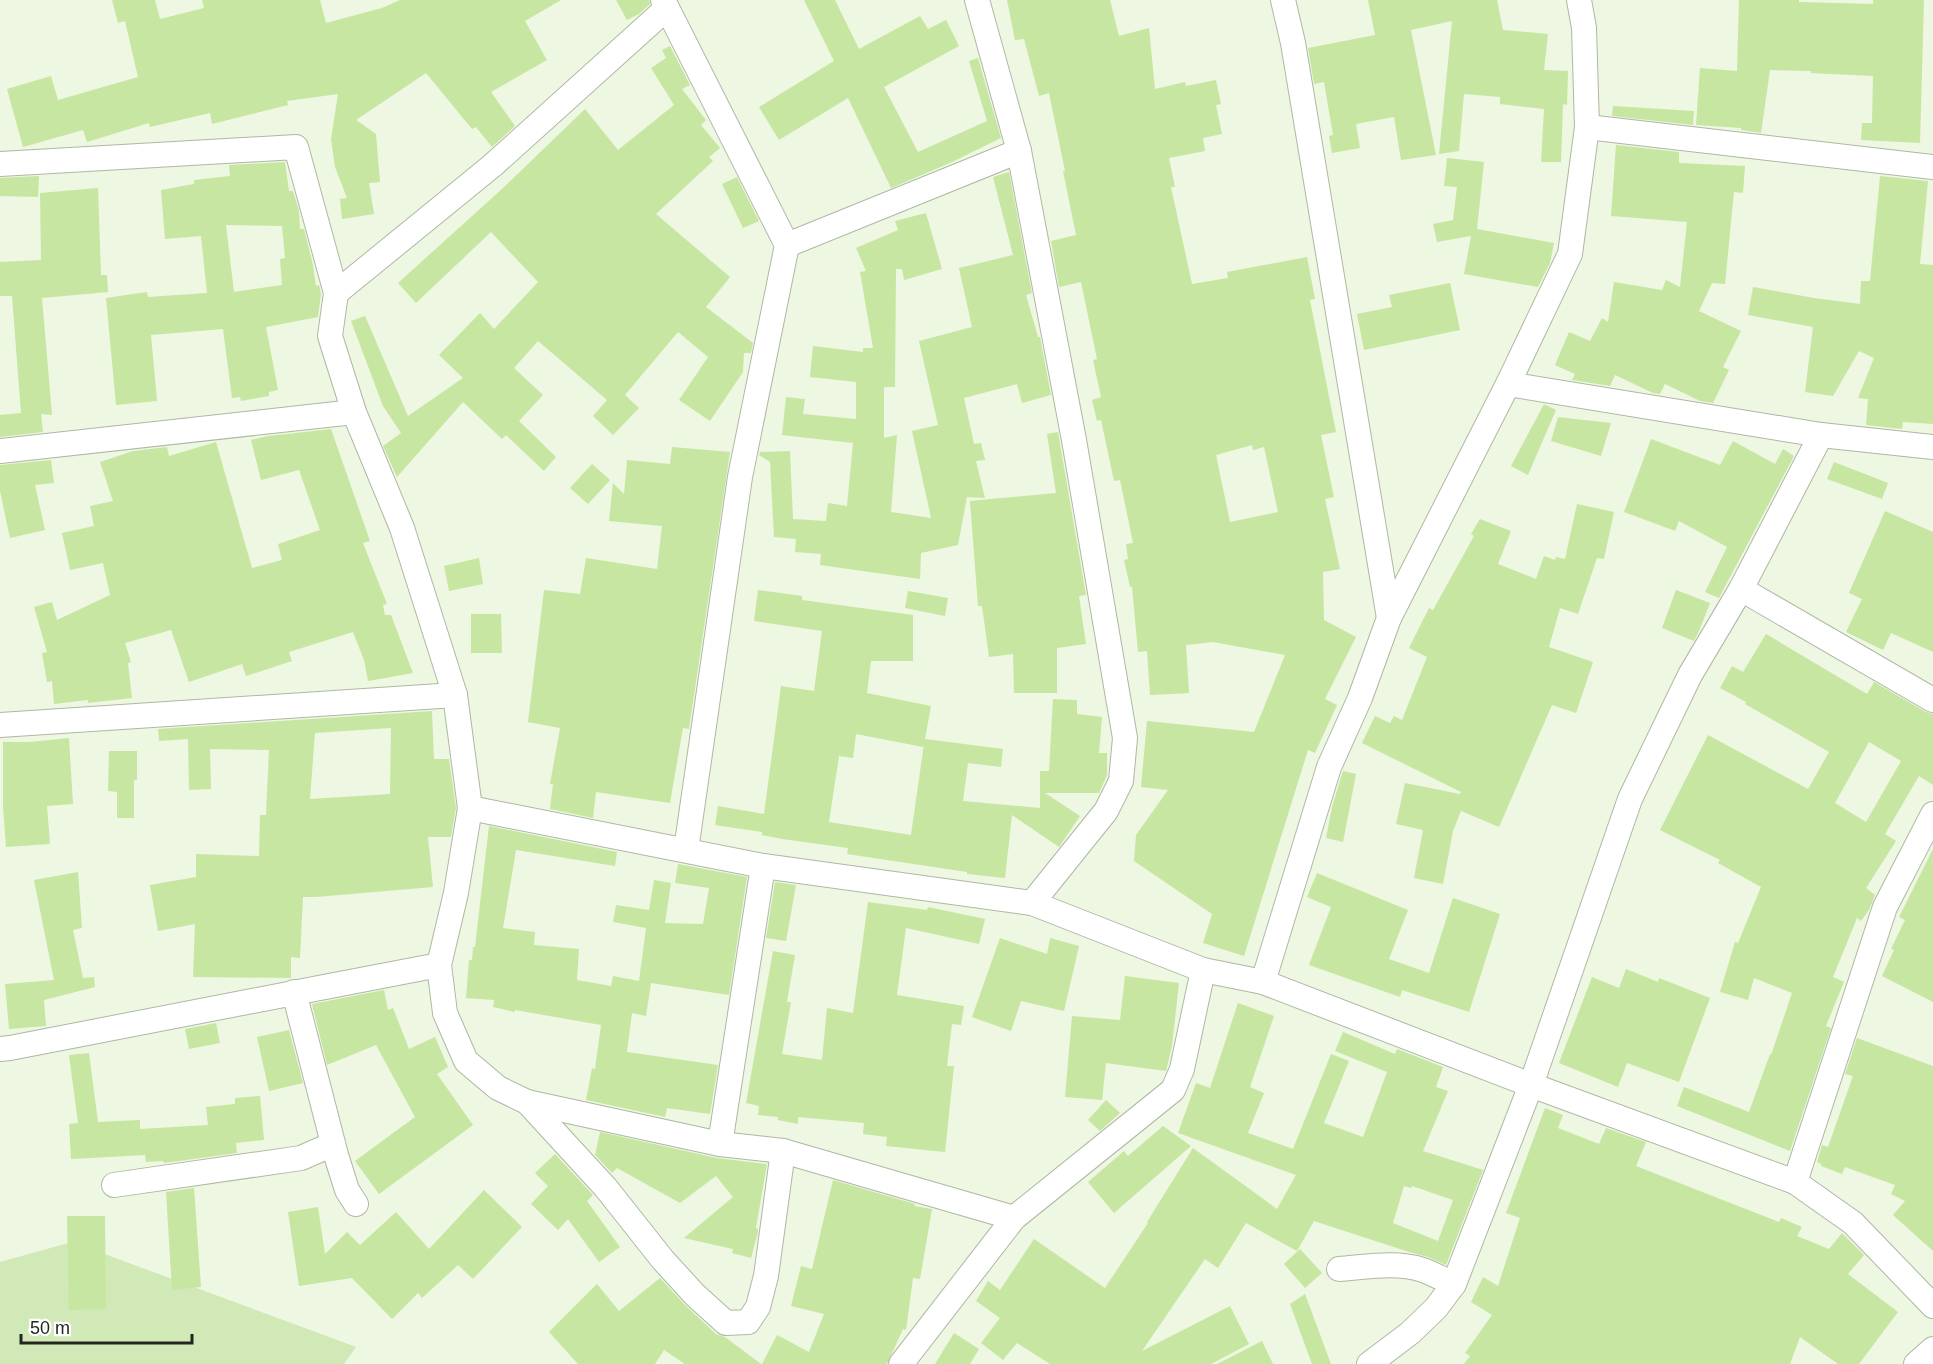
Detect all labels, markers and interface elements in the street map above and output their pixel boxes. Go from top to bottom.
scale bar [21,1307,192,1345]
text: 50 m [30,1318,70,1338]

